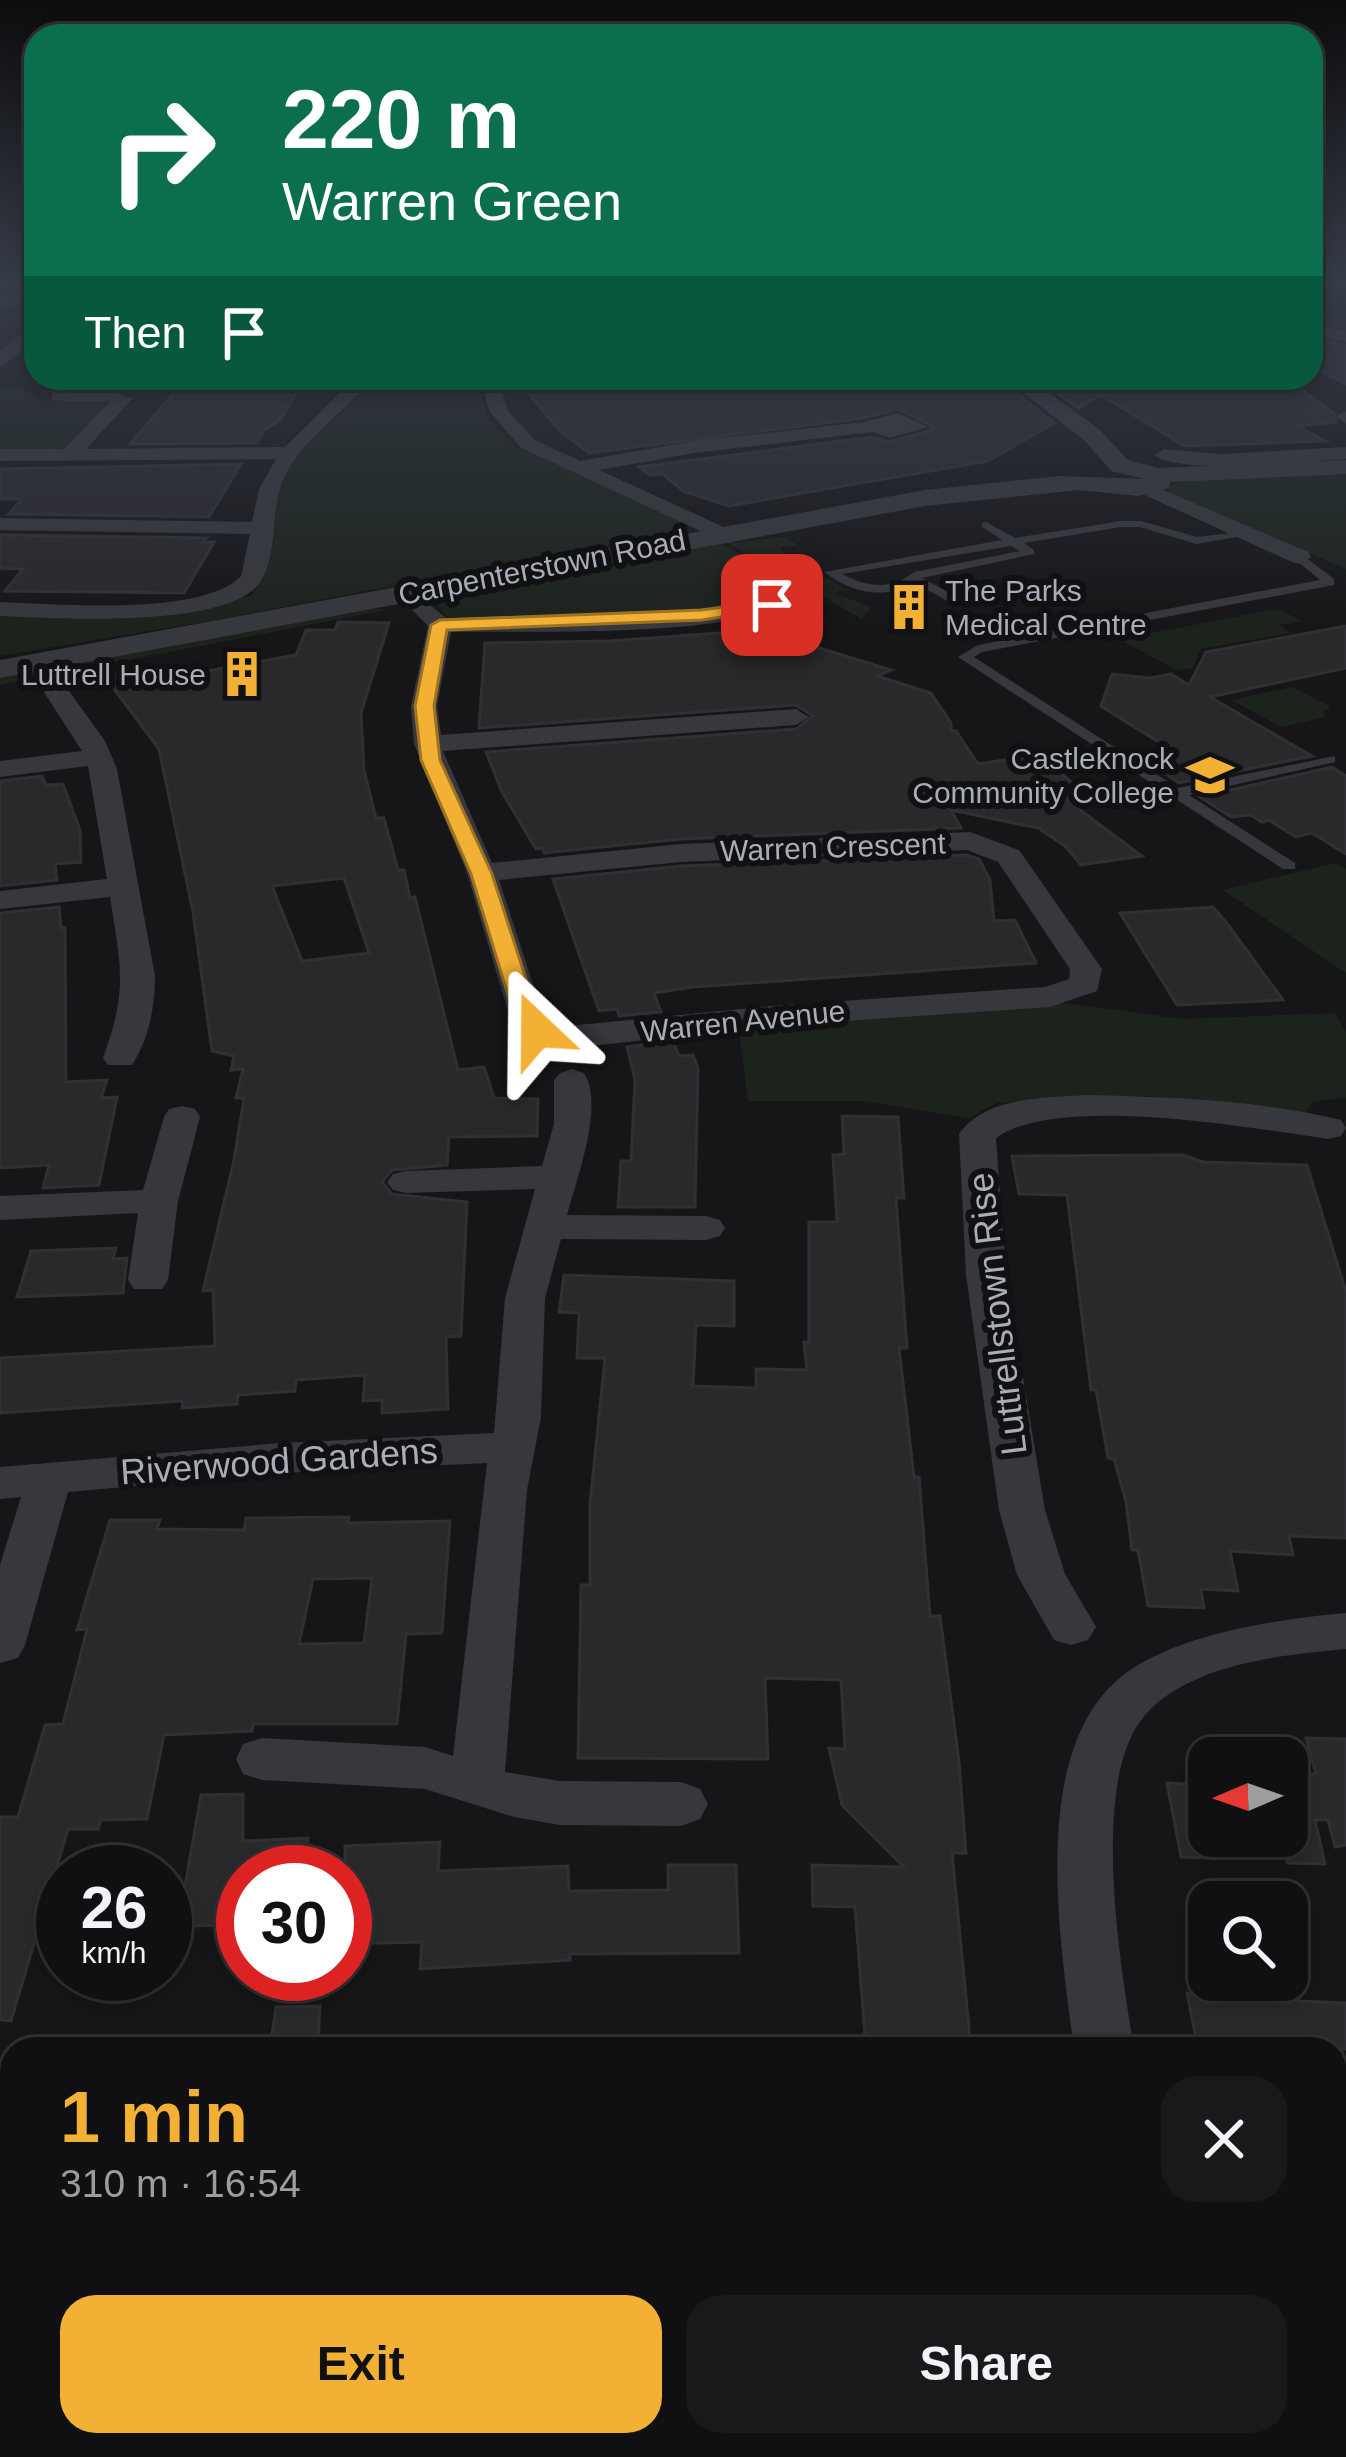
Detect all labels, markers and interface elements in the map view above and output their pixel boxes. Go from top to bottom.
icon: right [84,72,240,228]
text: 220 m [282,72,520,166]
text: Warren Green [282,171,622,231]
icon: arrive [211,300,277,366]
text: Then [84,307,187,358]
street label: Carpenterstown Road [396,523,688,611]
pin [721,554,823,656]
icon: arrive [739,572,805,638]
place label: The Parks Medical Centre [945,574,1147,641]
building icon: The Parks Medical Centre [884,582,934,632]
building icon: Luttrell House [217,649,267,699]
place label: Luttrell House [21,658,206,691]
place label: Castleknock Community College [912,742,1175,809]
school or university icon: Castleknock Community College [1185,750,1235,800]
street label: Warren Crescent [720,827,947,867]
position arrow [474,967,600,1093]
street label: Warren Avenue [639,994,847,1048]
street label: Luttrellstown Rise [959,1170,1035,1458]
street label: Riverwood Gardens [119,1429,439,1493]
north arrow [1188,1737,1308,1857]
map controls [1188,1737,1308,2001]
speed limit sign: 30 [216,1845,372,2001]
text: 26 [81,1874,147,1941]
button: search [1188,1881,1308,2001]
text: km/h [81,1936,147,1969]
button: close [1161,2076,1287,2202]
text: 1 min [60,2077,248,2157]
text: 310 m · 16:54 [60,2162,301,2205]
button: Exit [60,2295,662,2433]
button: Share [686,2295,1287,2433]

